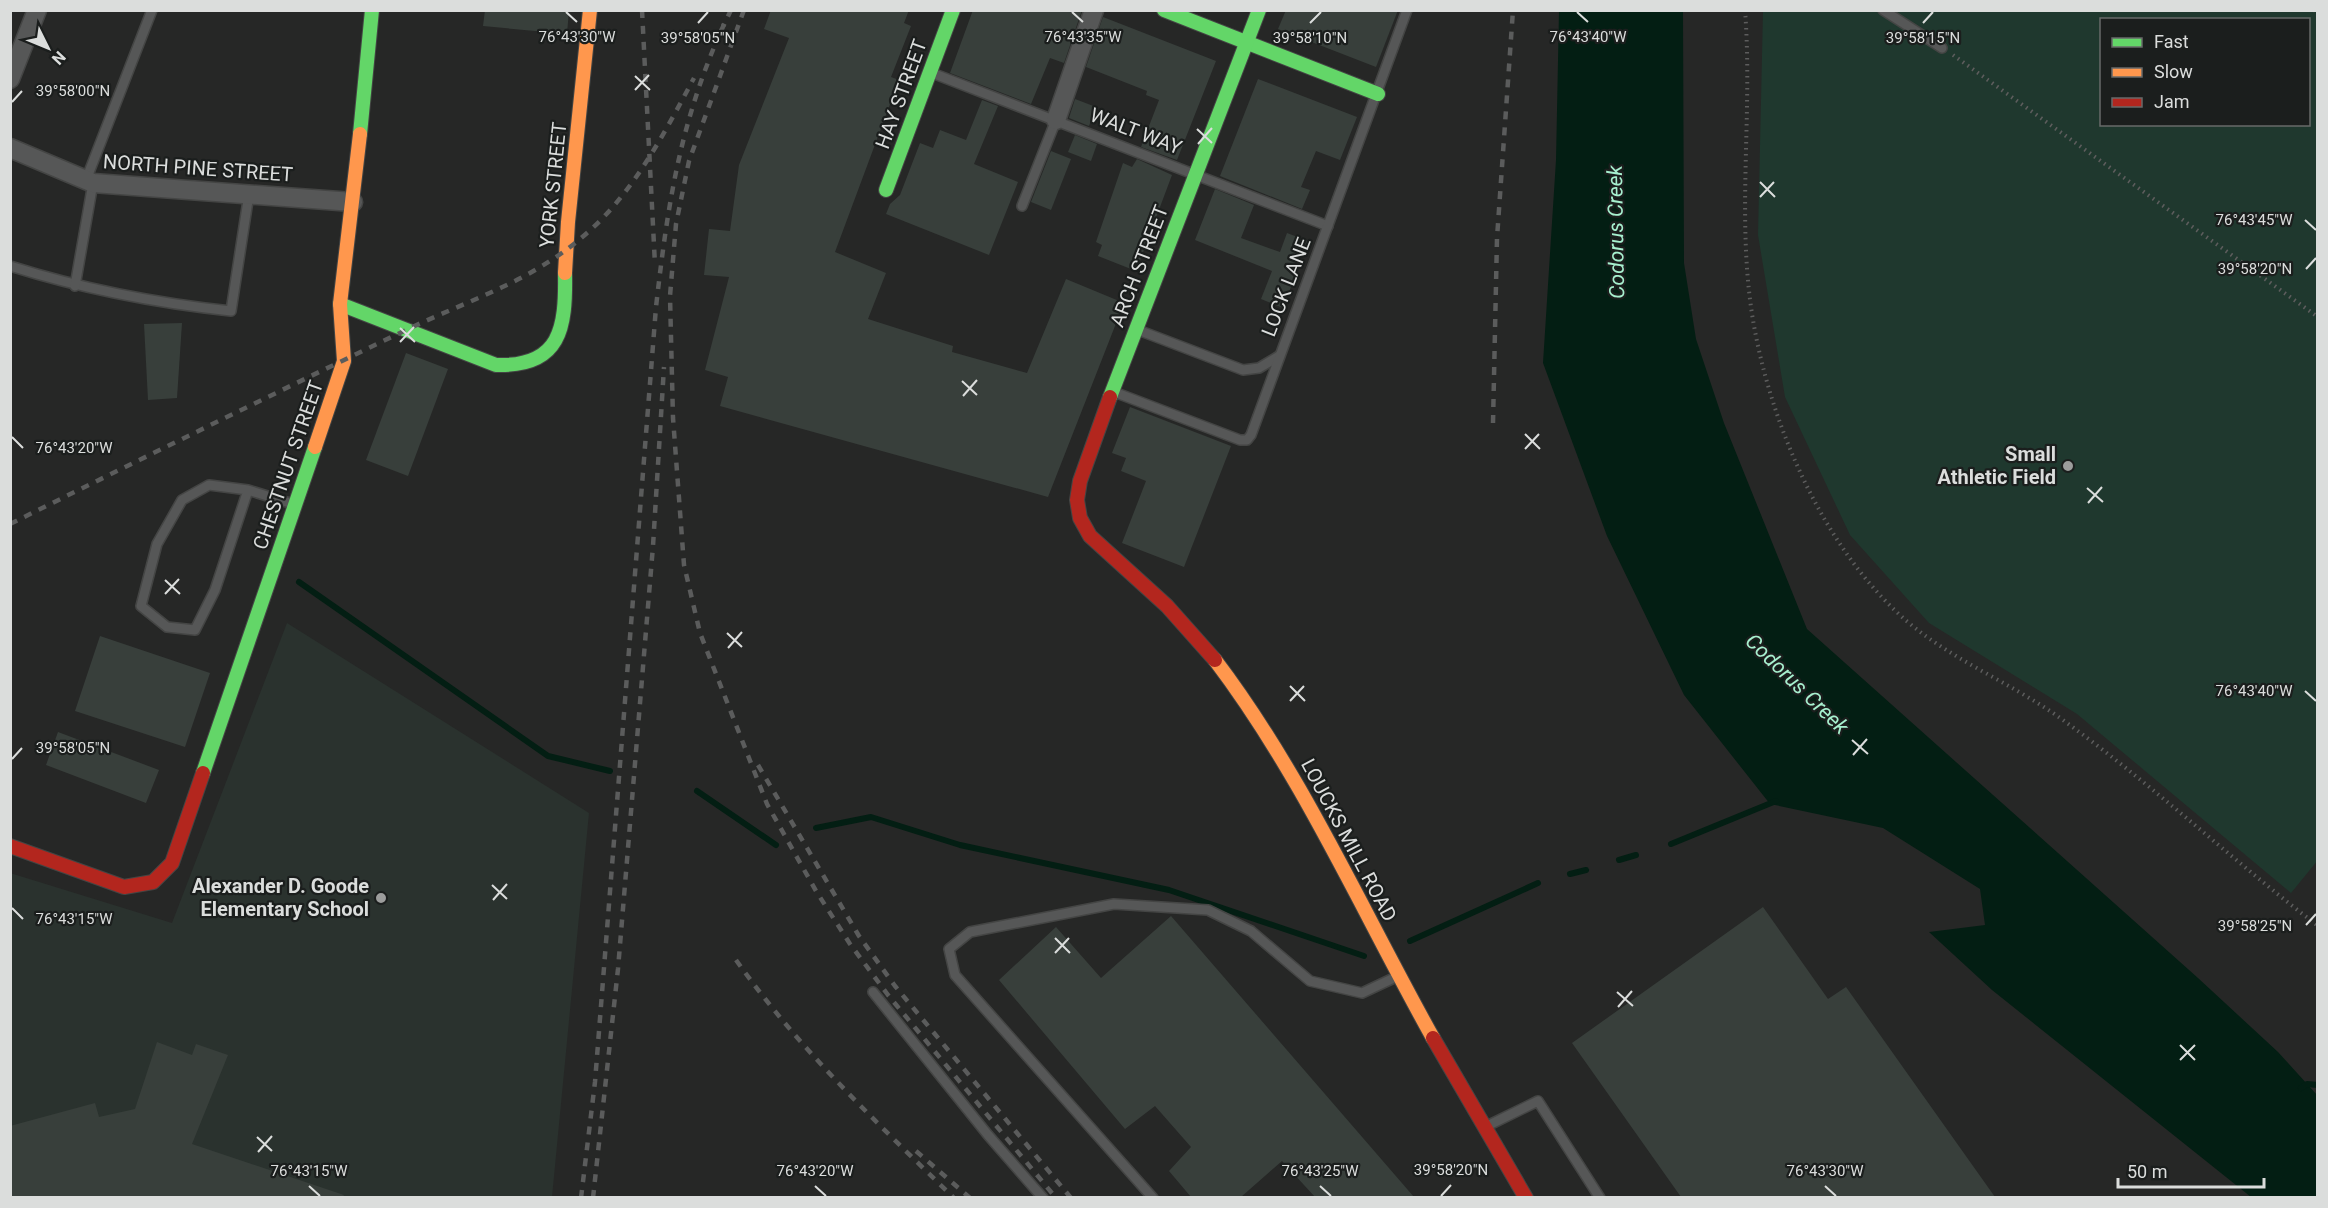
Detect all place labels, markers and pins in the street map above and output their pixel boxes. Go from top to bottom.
place label: Small Athletic Field [1938,442,2056,489]
marker: Small Athletic Field [2061,459,2075,473]
place label: Alexander D. Goode Elementary School [192,874,369,921]
marker: Alexander D. Goode Elementary School [374,891,388,905]

